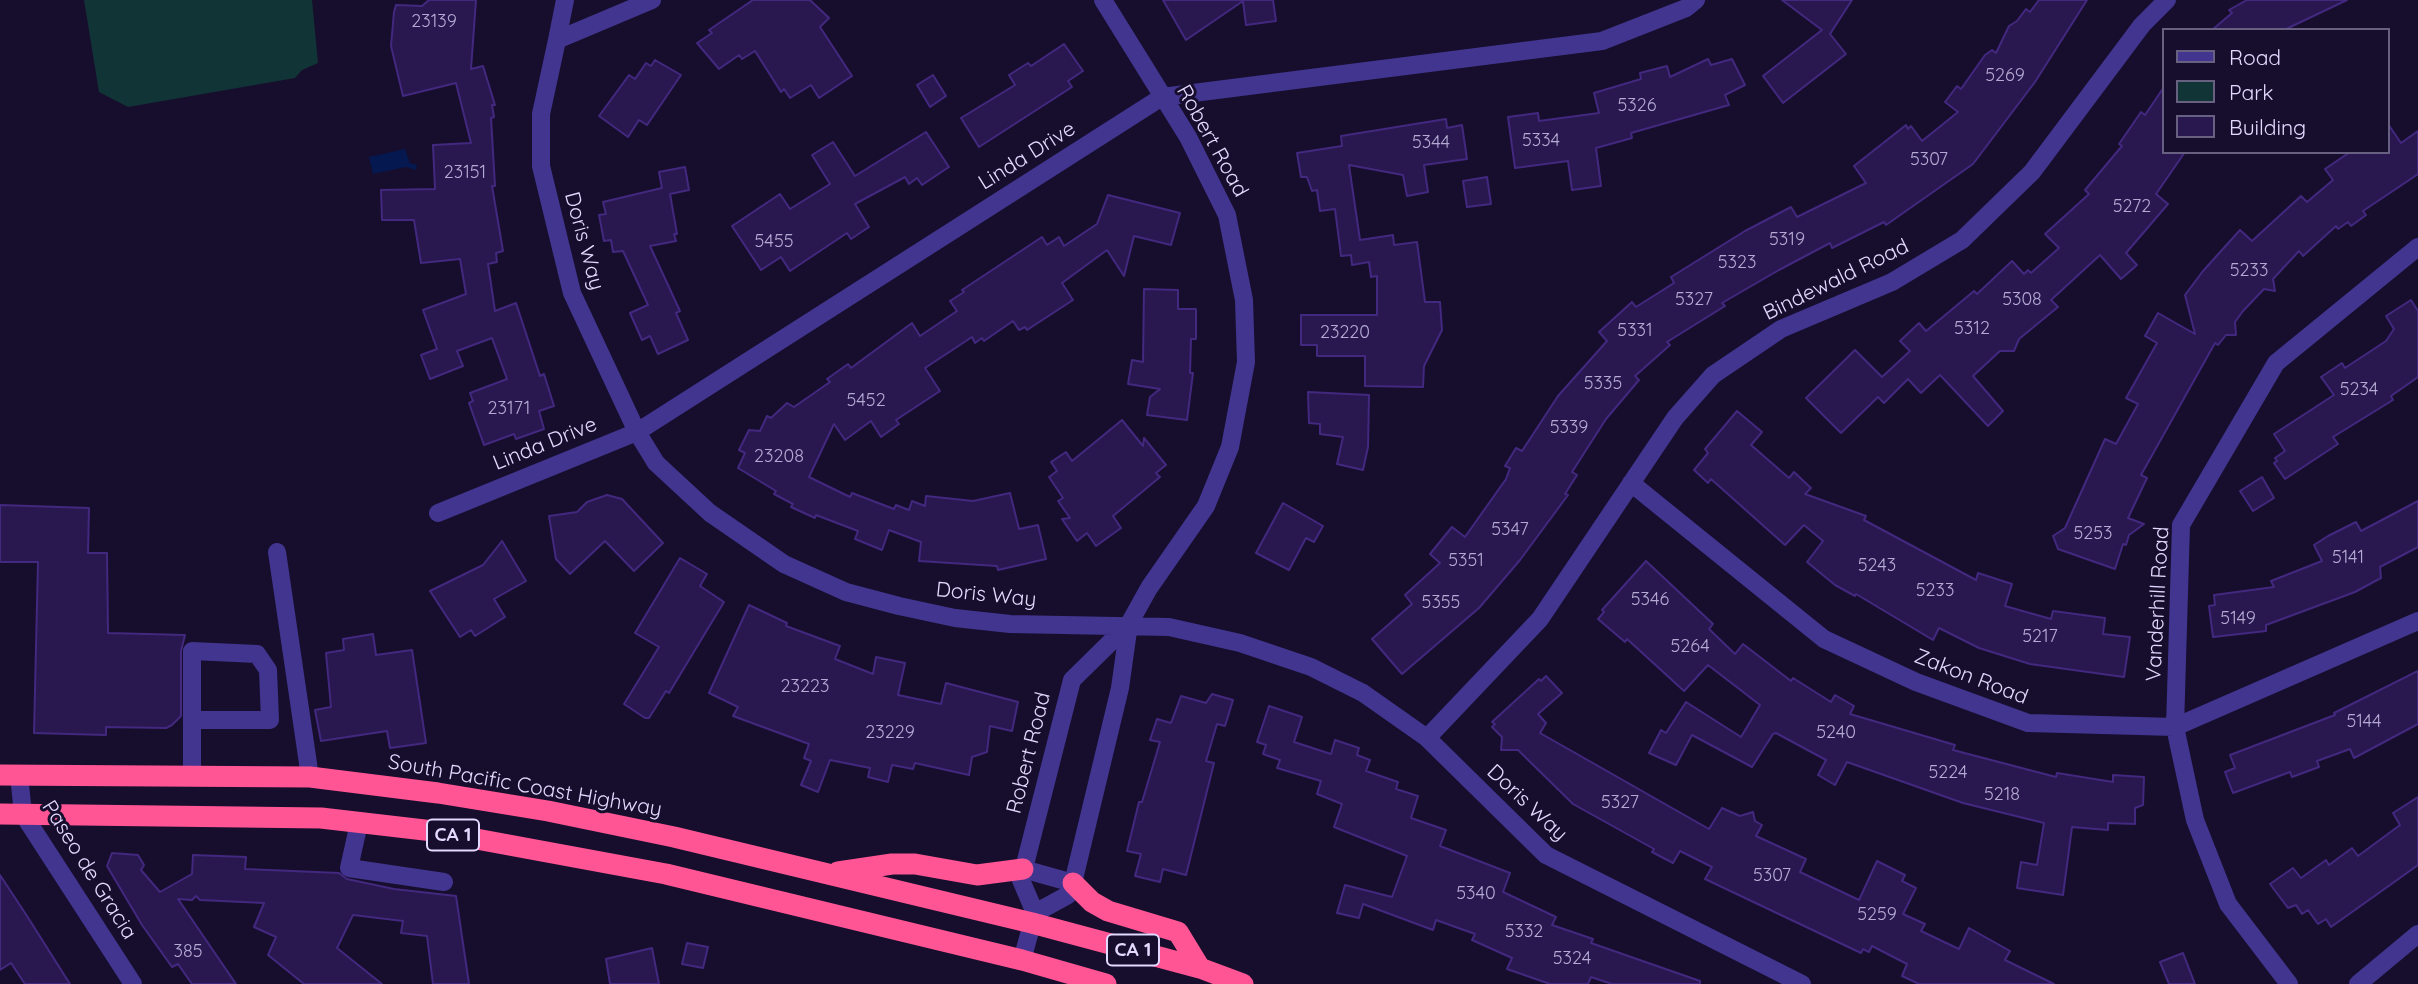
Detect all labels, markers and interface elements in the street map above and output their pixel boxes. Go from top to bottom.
house number: 23139 [411,11,457,33]
legend [2162,28,2390,154]
text: Road [2229,44,2281,70]
house number: 5269 [1985,65,2025,87]
text: Park [2229,79,2273,105]
street label: Robert Road [1171,81,1253,201]
house number: 5326 [1618,95,1656,117]
text: Building [2229,114,2306,140]
street label: Linda Drive [974,116,1080,196]
house number: 5334 [1522,130,1560,152]
house number: 5344 [1412,132,1450,154]
house number: 5307 [1910,149,1948,171]
house number: 23151 [444,162,486,184]
street label: Doris Way [559,189,609,293]
house number: 5272 [2113,196,2151,218]
house number: 5319 [1769,229,1805,251]
house number: 5455 [754,231,794,253]
street label: Bindewald Road [1759,234,1913,326]
house number: 5323 [1718,252,1756,274]
house number: 5233 [2230,260,2268,282]
house number: 5327 [1675,289,1713,311]
house number: 5308 [2002,289,2042,311]
house number: 5312 [1954,318,1990,340]
house number: 5331 [1617,320,1653,342]
house number: 23220 [1320,322,1370,344]
house number: 5335 [1584,373,1622,395]
house number: 5234 [2340,379,2378,401]
house number: 5452 [846,390,886,412]
house number: 23171 [488,398,530,420]
street label: Linda Drive [490,412,600,476]
house number: 5339 [1550,417,1588,439]
house number: 23208 [754,446,804,468]
house number: 5347 [1491,519,1529,541]
house number: 5253 [2073,523,2113,545]
street label: Vanderhill Road [2141,526,2175,682]
house number: 5141 [2332,547,2364,569]
house number: 5351 [1448,550,1484,572]
house number: 5243 [1858,555,1896,577]
street label: Doris Way [935,577,1037,613]
house number: 5233 [1916,580,1954,602]
house number: 5346 [1631,589,1669,611]
house number: 5355 [1422,592,1460,614]
house number: 5149 [2220,608,2256,630]
house number: 5217 [2022,626,2058,648]
house number: 5264 [1670,636,1710,658]
street label: Zakon Road [1911,644,2031,710]
house number: 23223 [781,676,829,698]
street label: Robert Road [1002,690,1056,816]
house number: 5144 [2346,711,2382,733]
house number: 23229 [865,722,915,744]
house number: 5240 [1816,722,1856,744]
street label: South Pacific Coast Highway [386,750,664,822]
street label: Doris Way [1482,759,1572,847]
house number: 5224 [1929,762,1967,784]
house number: 5218 [1984,784,2020,806]
house number: 5327 [1601,792,1639,814]
street label: Paseo de Gracia [36,796,142,944]
road number: CA 1 [427,820,479,850]
house number: 5307 [1753,865,1791,887]
house number: 5340 [1456,883,1496,905]
house number: 5259 [1857,904,1897,926]
house number: 5332 [1505,921,1543,943]
road number: CA 1 [1107,934,1159,966]
house number: 385 [174,941,202,963]
house number: 5324 [1553,948,1591,970]

